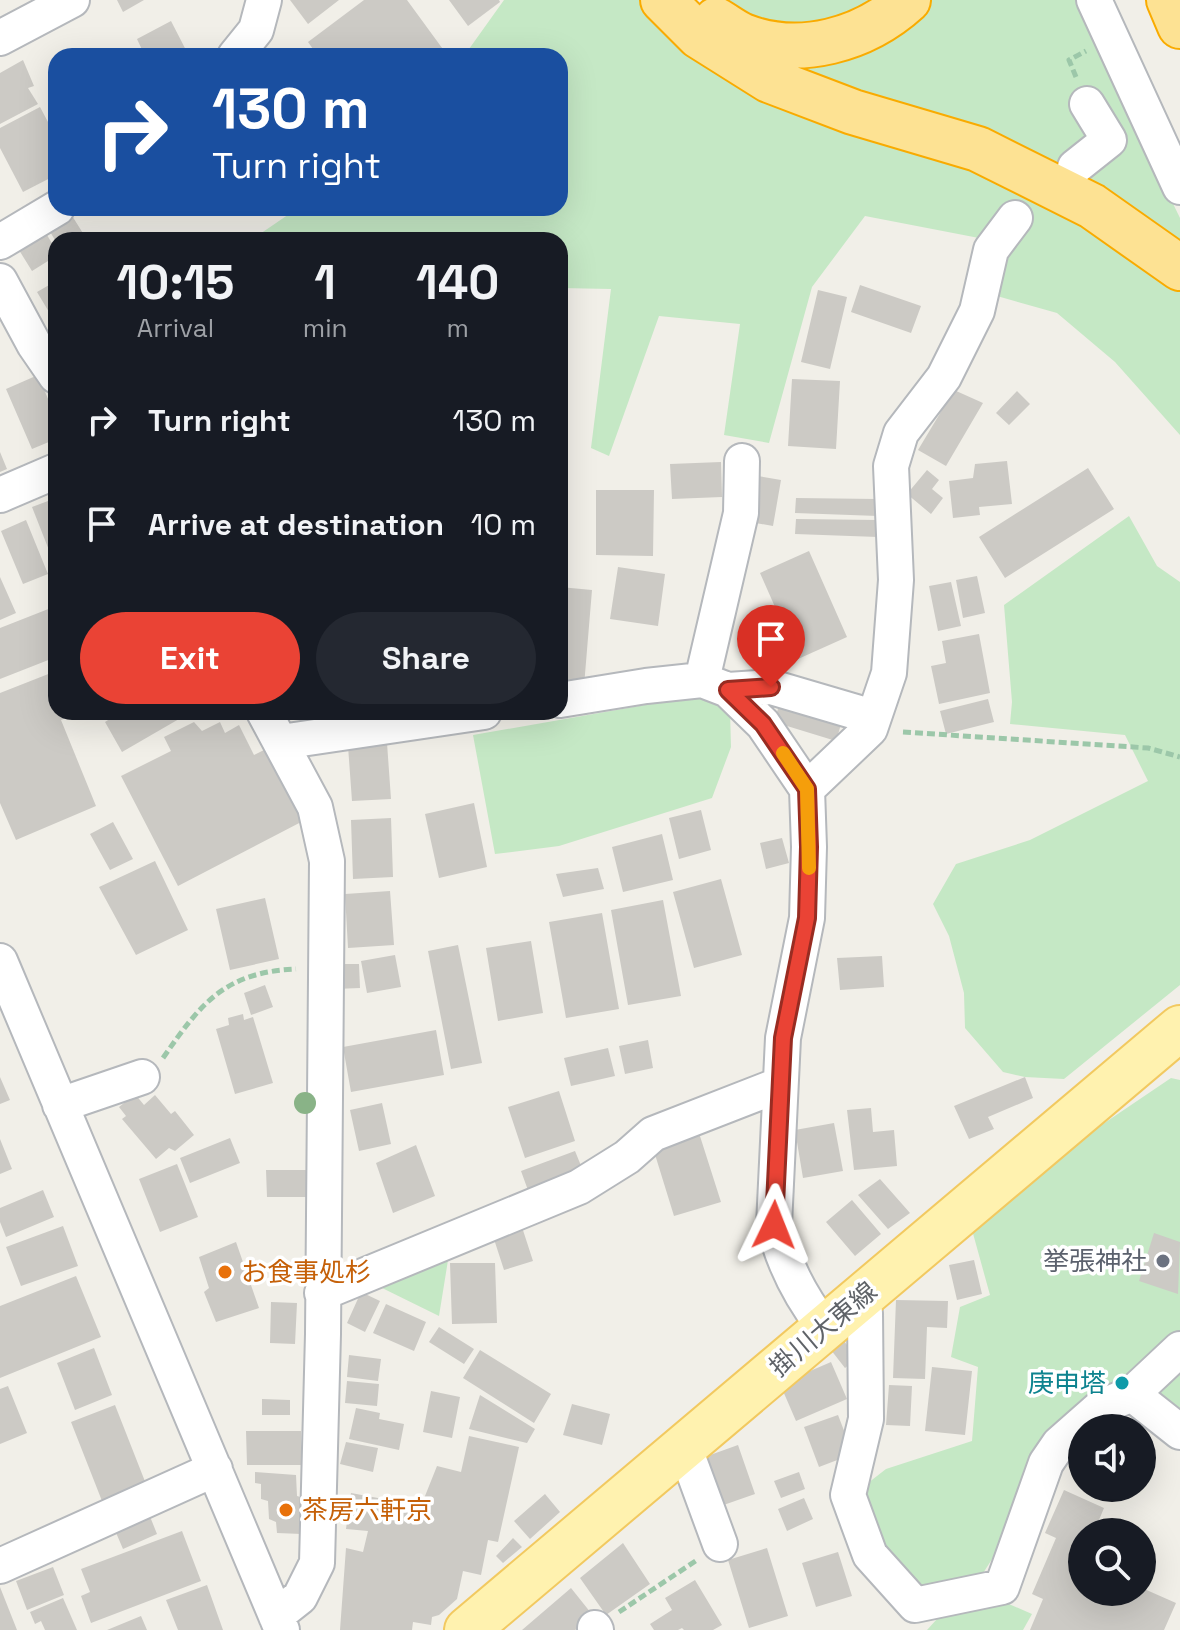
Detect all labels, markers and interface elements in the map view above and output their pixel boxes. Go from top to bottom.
text: 130 m [212,73,370,144]
icon: right [80,80,184,184]
text: Turn right [212,143,381,189]
text: 10:15 [117,252,234,313]
text: 1 [314,252,336,313]
text: 140 [416,252,499,313]
text: Arrival [137,311,214,345]
text: min [303,311,347,345]
text: m [447,311,469,345]
icon: right [80,398,124,442]
text: Turn right [148,401,291,440]
text: 130 m [453,401,536,440]
icon: arrive [80,502,124,546]
text: Arrive at destination [148,505,444,544]
text: 10 m [471,505,536,544]
pin [737,605,805,687]
button: Exit [80,612,300,704]
button: Share [316,612,536,704]
icon: arrive [749,617,793,661]
position arrow [732,1183,816,1267]
place label: 挙張神社 [1043,1244,1147,1278]
marker: 挙張神社 [1154,1252,1172,1270]
place label: お食事処杉 [241,1255,371,1289]
marker: お食事処杉 [216,1263,234,1281]
street label: 掛川大東線 [762,1274,884,1384]
place label: 庚申塔 [1028,1366,1106,1400]
marker: 庚申塔 [1113,1374,1131,1392]
map controls [1068,1414,1156,1606]
button: sound [1068,1414,1156,1502]
place label: 茶房六軒京 [302,1493,432,1527]
marker: 茶房六軒京 [277,1501,295,1519]
button: search [1068,1518,1156,1606]

